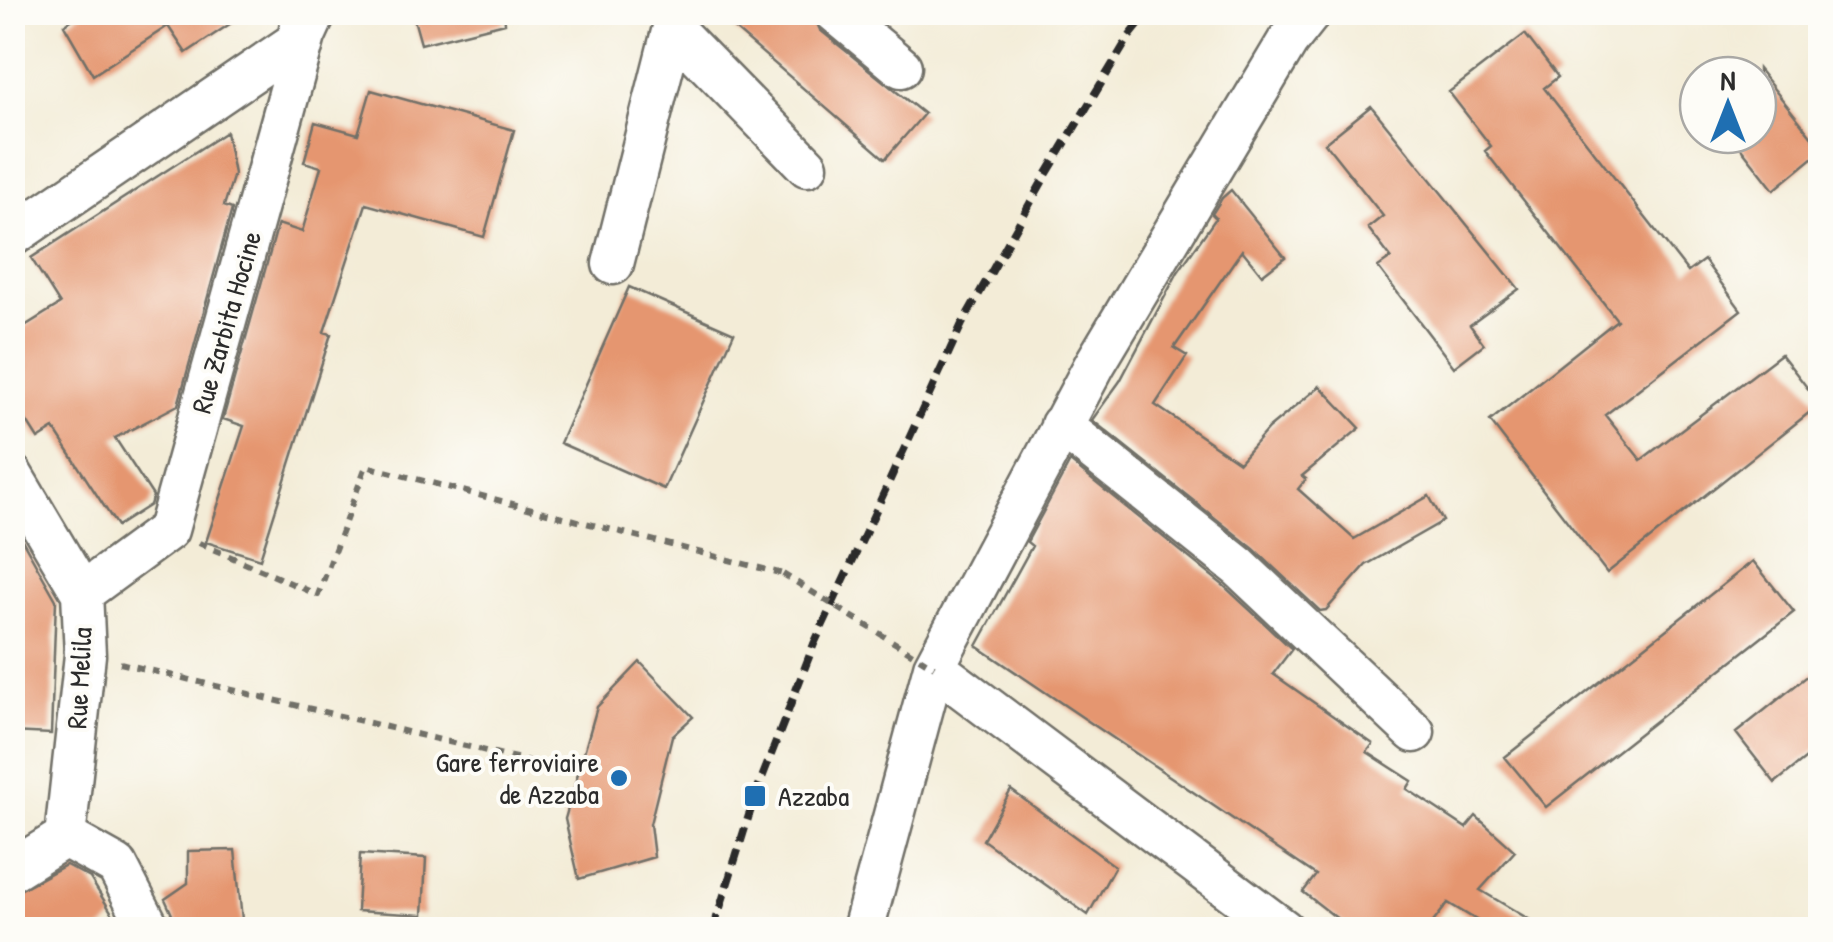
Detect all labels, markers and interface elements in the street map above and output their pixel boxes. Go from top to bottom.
north arrow [1678,55,1778,155]
text: N [1721,61,1736,99]
street label: Rue Zarbita Hocine [182,227,270,417]
street label: Rue Melila [57,626,101,730]
place label: Gare ferroviaire de Azzaba [436,743,599,813]
marker: Gare ferroviaire de Azzaba [608,767,630,789]
place label: Azzaba [778,777,849,815]
marker: Azzaba [742,783,768,809]

